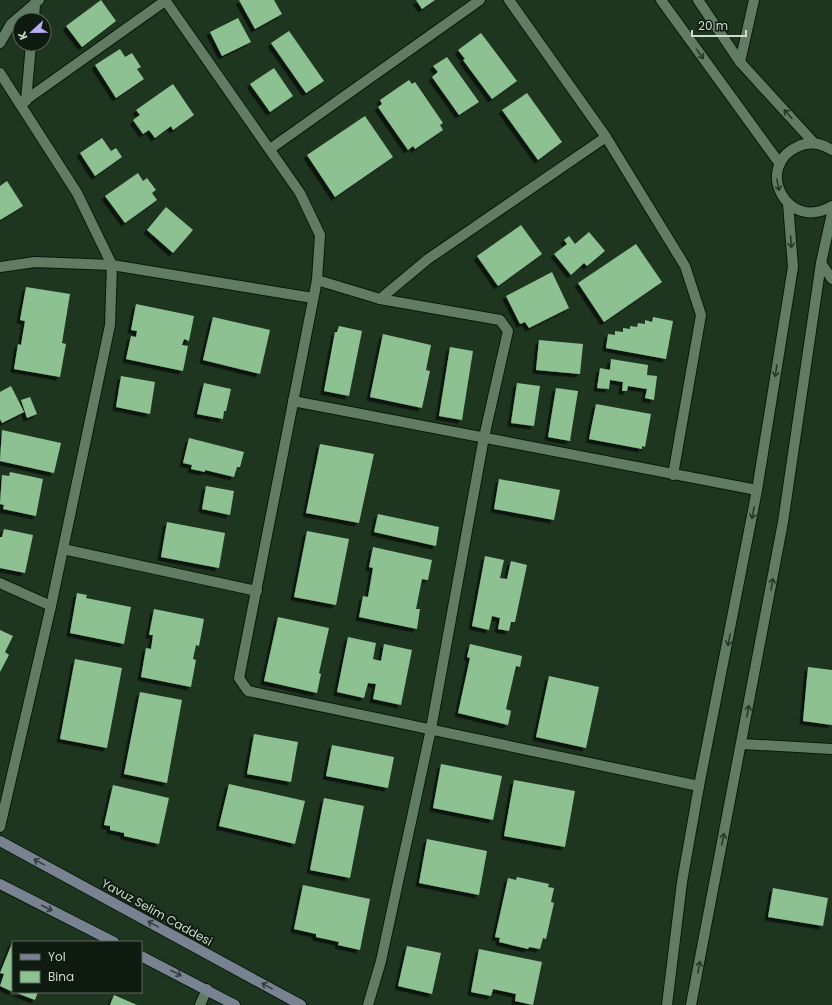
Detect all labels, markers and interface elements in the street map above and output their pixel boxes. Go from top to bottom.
north arrow [12,12,52,52]
scale bar [692,12,746,38]
text: 20 m [698,17,728,34]
text: K [14,29,32,42]
one-way arrow [696,49,704,60]
one-way arrow [783,109,792,119]
one-way arrow [775,178,783,191]
one-way arrow [788,235,795,248]
one-way arrow [772,364,780,377]
one-way arrow [749,506,757,519]
one-way arrow [768,578,776,591]
one-way arrow [724,633,732,646]
one-way arrow [744,705,752,718]
one-way arrow [720,833,728,846]
one-way arrow [33,858,45,865]
street label: Yavuz Selim Caddesi [98,874,216,950]
one-way arrow [41,905,53,912]
one-way arrow [147,920,159,928]
legend [12,941,142,993]
text: Yol [48,948,66,965]
one-way arrow [695,961,703,974]
text: Bina [48,968,74,985]
one-way arrow [170,970,182,977]
one-way arrow [261,982,273,990]

